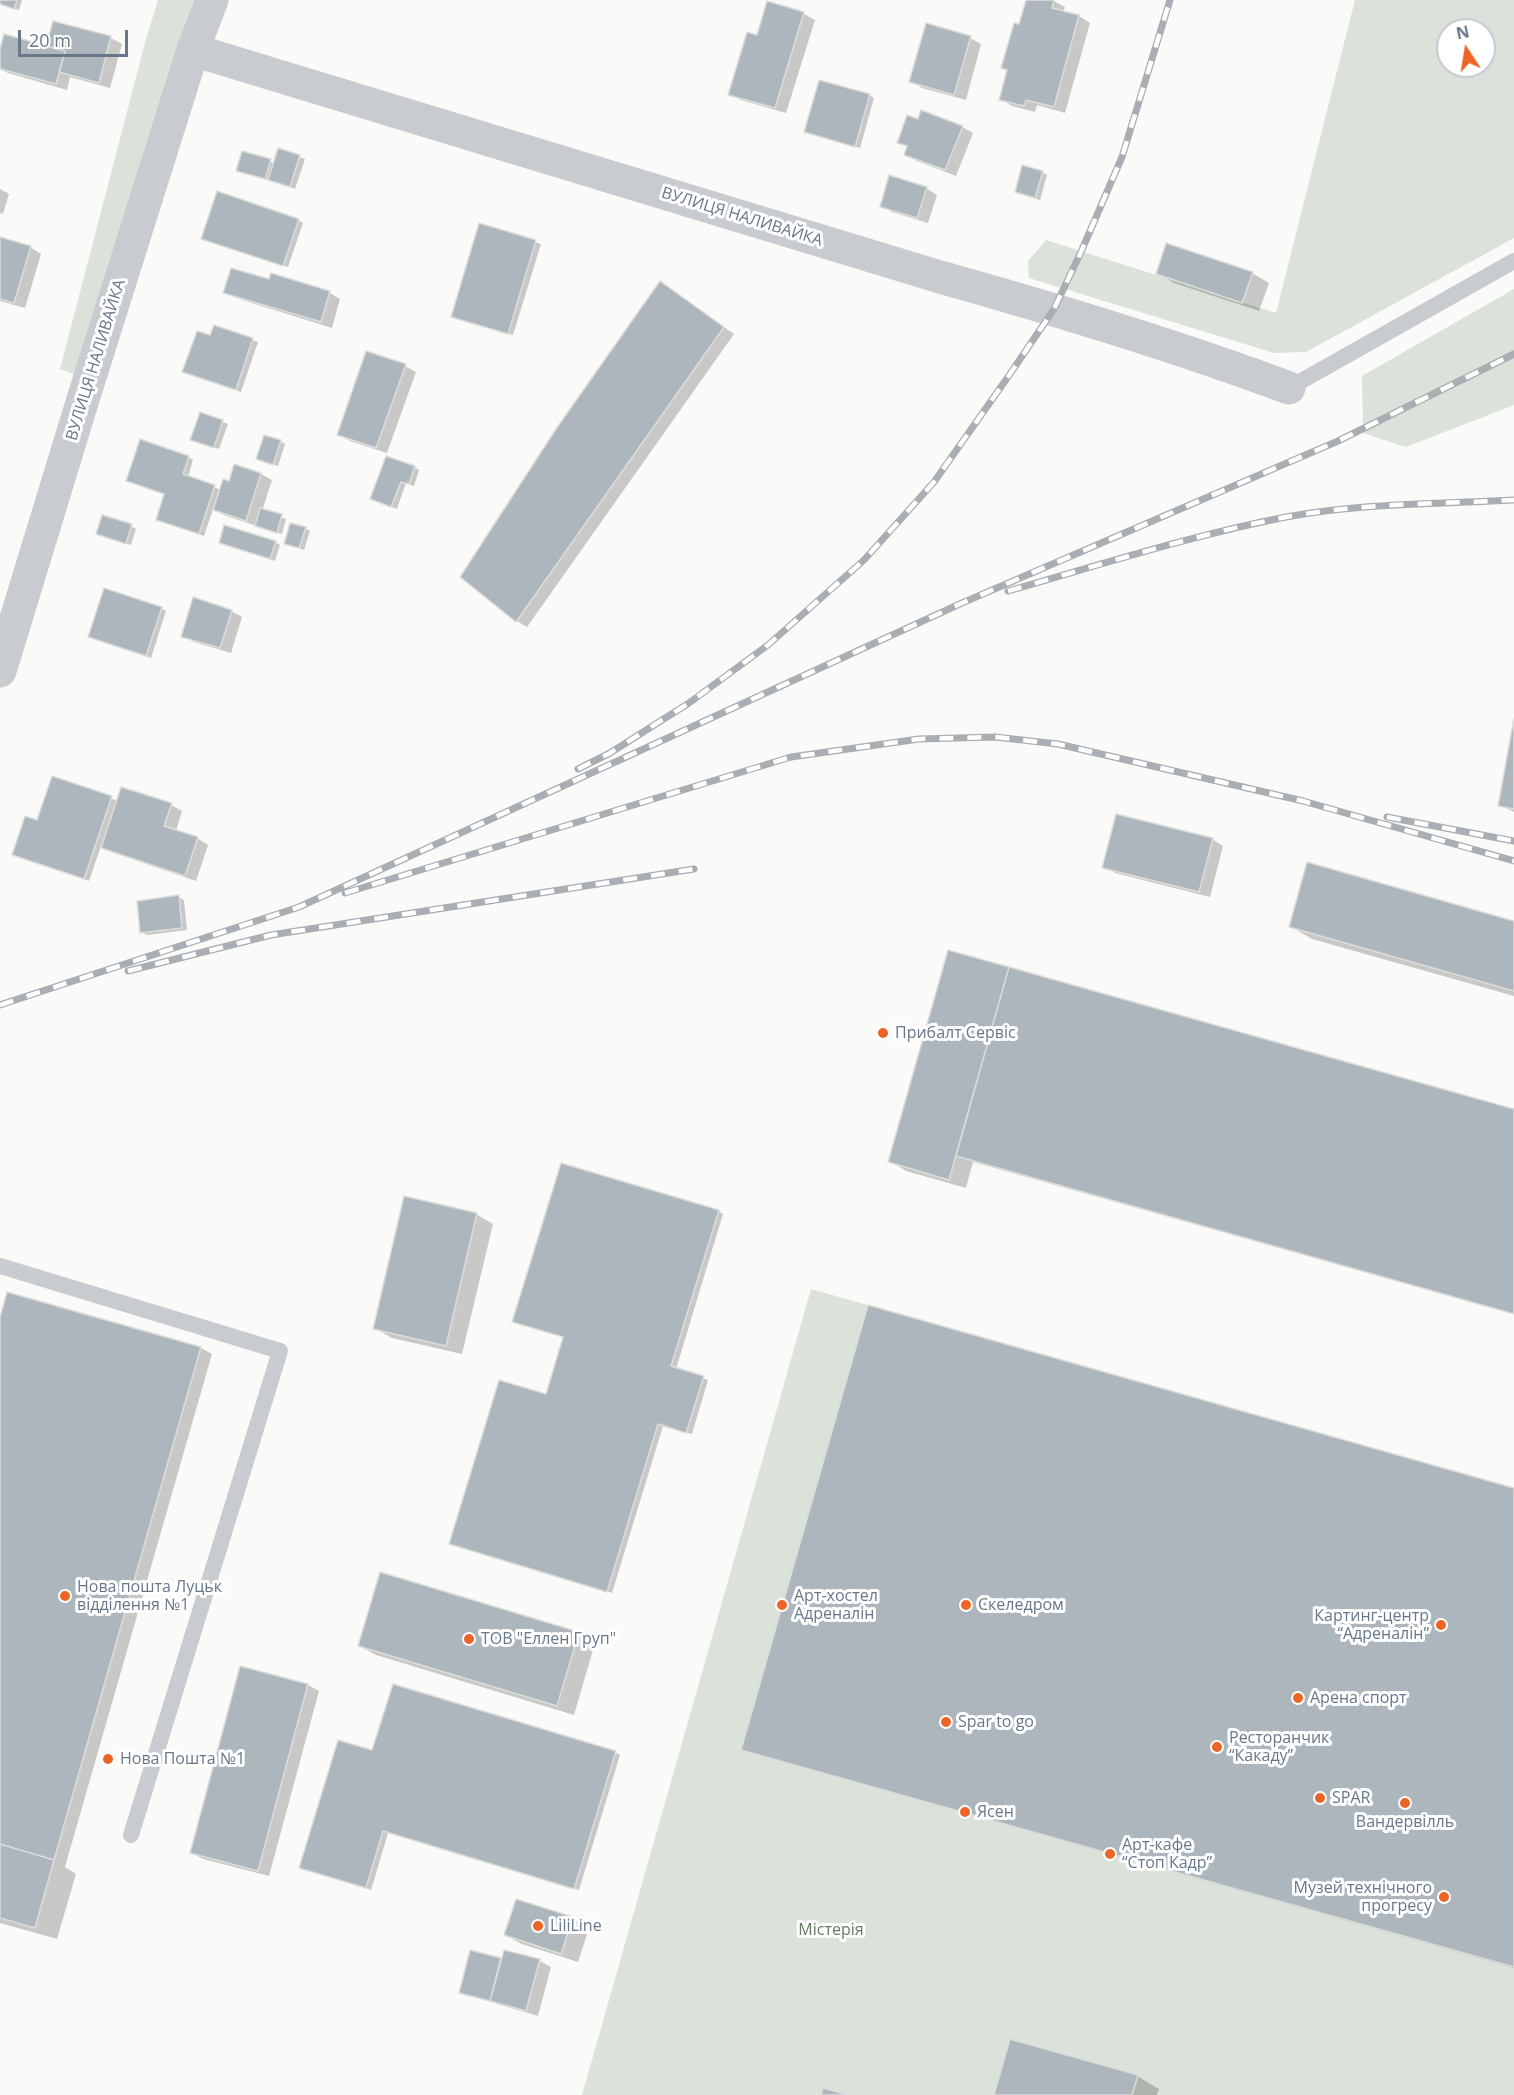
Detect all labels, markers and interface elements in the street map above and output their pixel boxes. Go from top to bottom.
scale bar [21,18,130,56]
north arrow [1436,18,1496,78]
text: N [1454,20,1471,44]
text: 20 m [29,28,71,52]
street label: ВУЛИЦЯ НАЛИВАЙКА [659,183,825,251]
street label: ВУЛИЦЯ НАЛИВАЙКА [62,277,130,443]
place label: Прибалт Сервіс [895,1023,1016,1043]
marker: Прибалт Сервіс [876,1026,890,1040]
place label: Нова пошта Луцьк відділення №1 [77,1577,222,1615]
place label: Арт-хостел Адреналін [794,1586,878,1624]
marker: Нова пошта Луцьк відділення №1 [58,1589,72,1603]
place label: Скеледром [978,1595,1064,1615]
marker: Арт-хостел Адреналін [775,1598,789,1612]
marker: Скеледром [959,1598,973,1612]
place label: Картинг-центр “Адреналін” [1314,1606,1429,1644]
marker: Картинг-центр “Адреналін” [1434,1618,1448,1632]
place label: ТОВ "Еллен Груп" [481,1629,616,1649]
marker: ТОВ "Еллен Груп" [462,1632,476,1646]
place label: Арена спорт [1310,1688,1407,1708]
marker: Арена спорт [1291,1691,1305,1705]
place label: Spar to go [958,1712,1034,1732]
marker: Spar to go [939,1715,953,1729]
place label: Ресторанчик “Какаду” [1229,1728,1329,1766]
marker: Ресторанчик “Какаду” [1210,1740,1224,1754]
place label: Нова Пошта №1 [120,1749,245,1769]
marker: Нова Пошта №1 [101,1752,115,1766]
place label: SPAR [1332,1788,1370,1808]
marker: SPAR [1313,1791,1327,1805]
marker: Вандервілль [1398,1796,1412,1810]
place label: Ясен [977,1802,1014,1822]
marker: Ясен [958,1805,972,1819]
place label: Вандервілль [1356,1812,1454,1832]
place label: Арт-кафе “Стоп Кадр” [1122,1835,1212,1873]
marker: Арт-кафе “Стоп Кадр” [1103,1847,1117,1861]
place label: Музей технічного прогресу [1294,1878,1432,1916]
marker: Музей технічного прогресу [1437,1890,1451,1904]
place label: LiliLine [550,1916,602,1936]
marker: LiliLine [531,1919,545,1933]
park label: Містерія [798,1920,864,1940]

